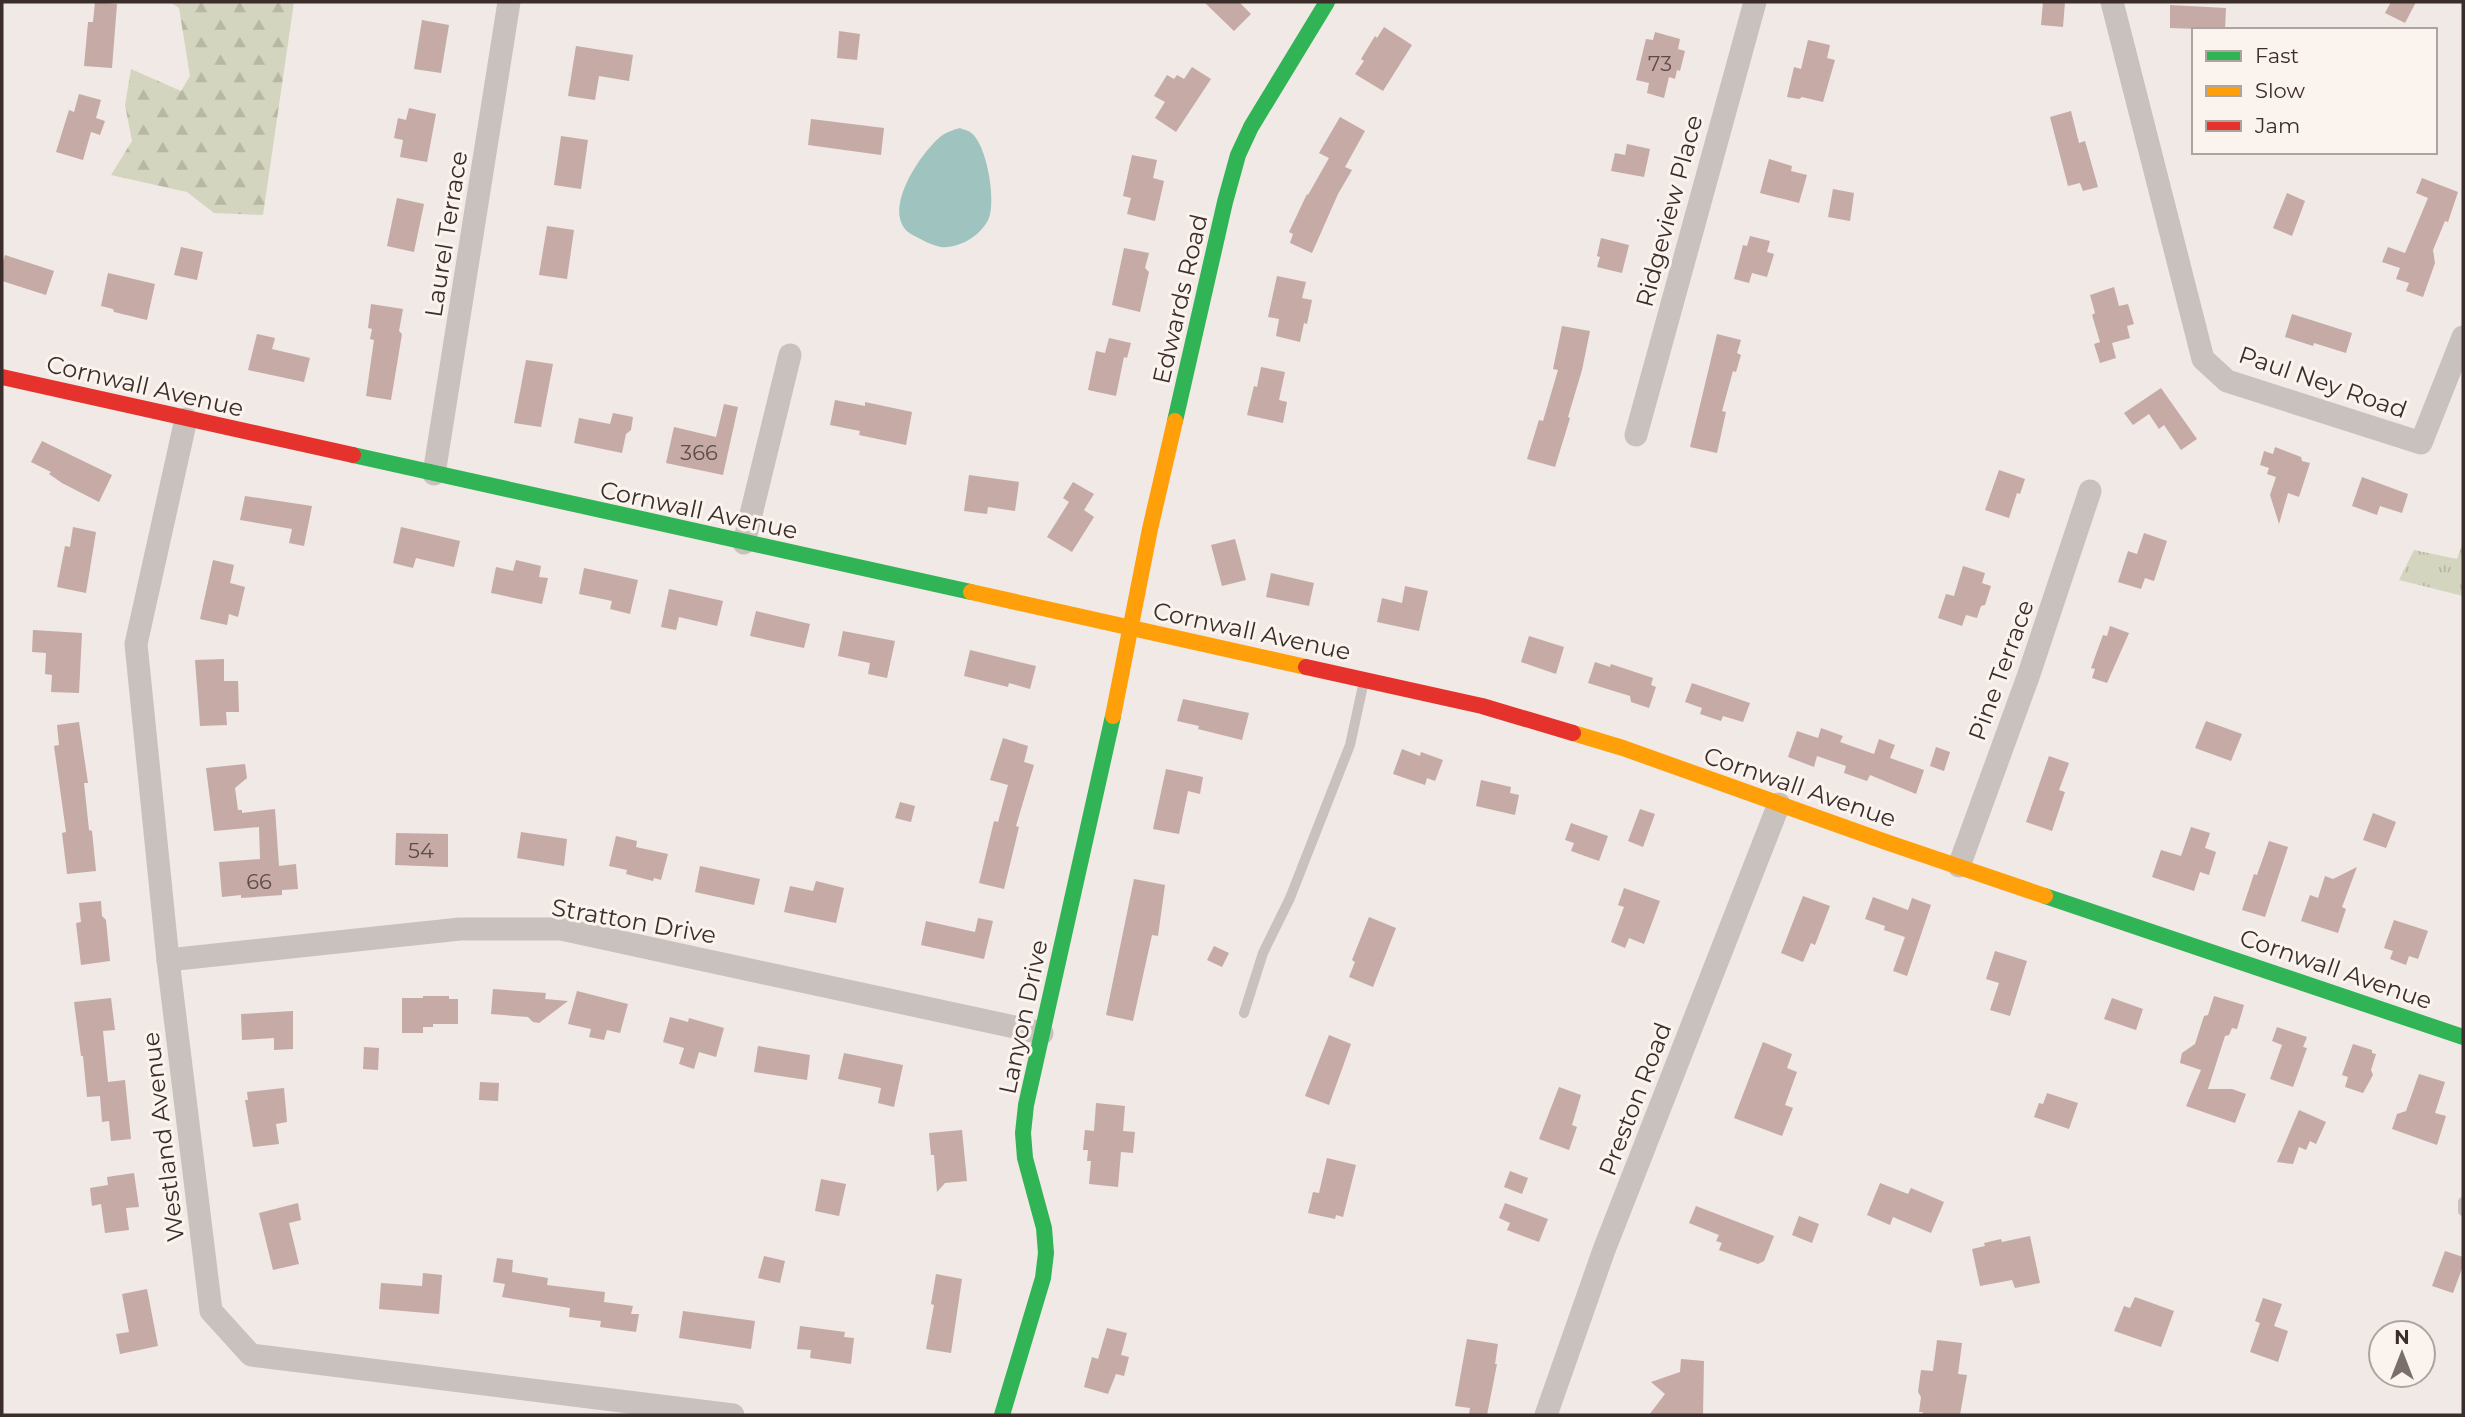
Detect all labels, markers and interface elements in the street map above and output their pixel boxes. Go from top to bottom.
legend [2192,28,2437,154]
text: Fast [2255,43,2299,68]
house number: 73 [1648,51,1672,76]
text: Slow [2255,78,2305,103]
street label: Ridgeview Place [1629,112,1709,310]
text: Jam [2254,113,2300,138]
street label: Laurel Terrace [419,149,473,319]
street label: Edwards Road [1146,211,1214,387]
street label: Paul Ney Road [2235,340,2411,424]
street label: Cornwall Avenue [44,349,246,423]
house number: 366 [680,440,718,465]
street label: Cornwall Avenue [597,475,801,545]
street label: Cornwall Avenue [1150,596,1354,666]
street label: Pine Terrace [1962,596,2040,744]
street label: Cornwall Avenue [1700,740,1900,834]
house number: 54 [408,838,434,863]
house number: 66 [246,869,272,894]
street label: Stratton Drive [550,892,718,950]
street label: Cornwall Avenue [2236,922,2436,1016]
street label: Lanyon Drive [992,937,1054,1097]
street label: Preston Road [1592,1018,1678,1180]
street label: Westland Avenue [136,1030,190,1244]
north arrow [2367,1319,2437,1389]
text: N [2394,1326,2410,1349]

